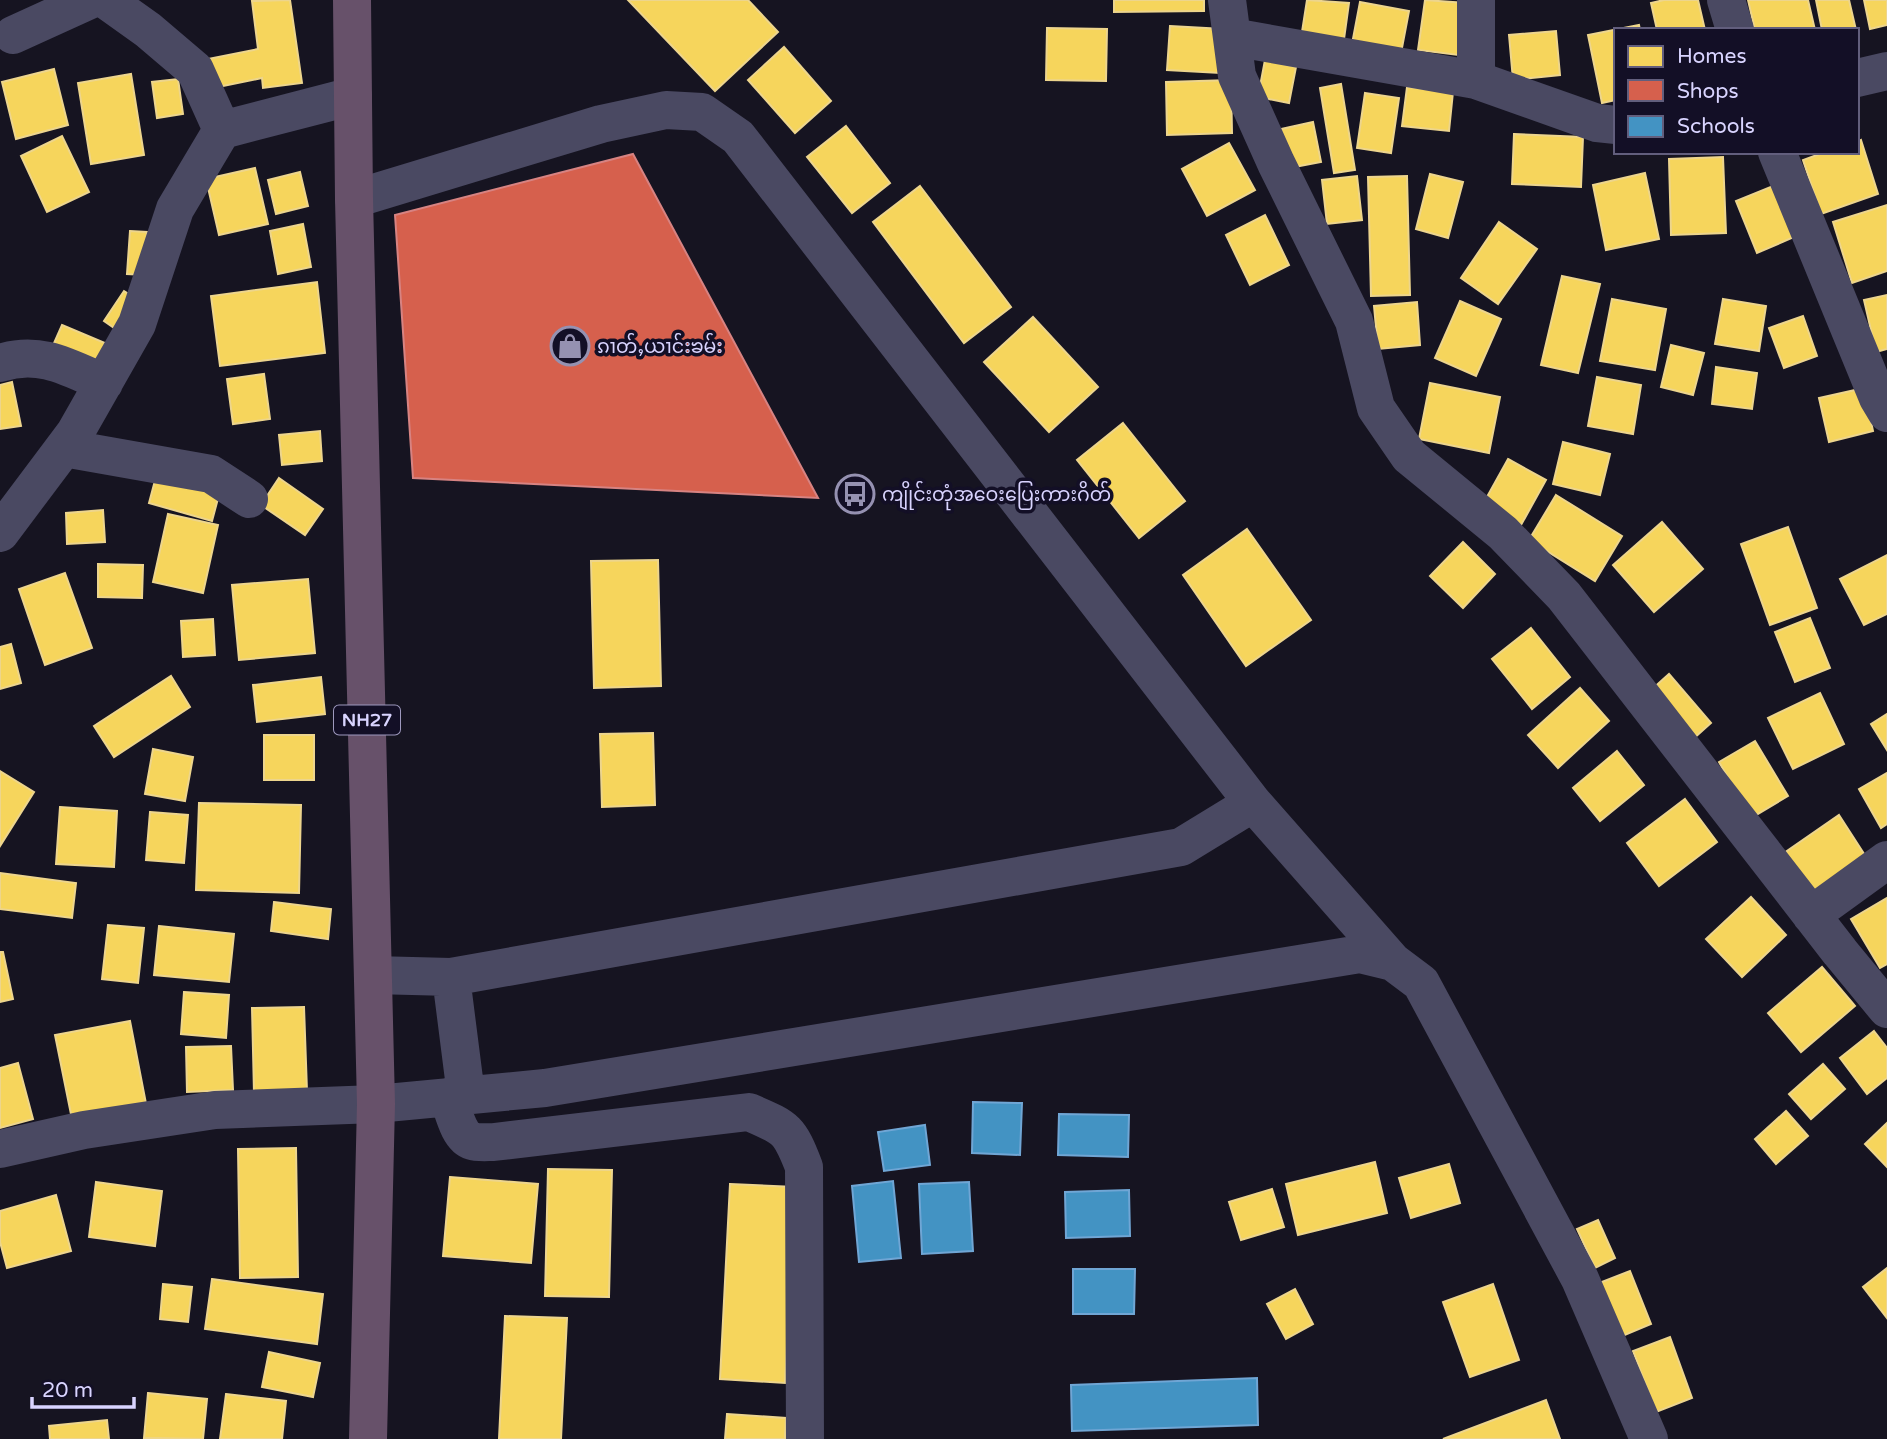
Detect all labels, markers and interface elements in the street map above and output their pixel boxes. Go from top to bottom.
legend [1614,28,1859,154]
text: Homes [1677,44,1747,69]
text: Shops [1677,79,1739,104]
text: Schools [1677,114,1755,139]
shop icon: ၵၢတ်ႇယၢင်းၶမ်း [549,325,591,367]
place label: ၵၢတ်ႇယၢင်းၶမ်း [597,332,723,358]
bus stop icon: ကျိုင်းတုံအဝေးပြေးကားဂိတ် [834,473,876,515]
place label: ကျိုင်းတုံအဝေးပြေးကားဂိတ် [882,480,1111,511]
road number: NH27 [334,706,400,734]
scale bar [32,1366,133,1410]
text: 20 m [42,1378,93,1403]

